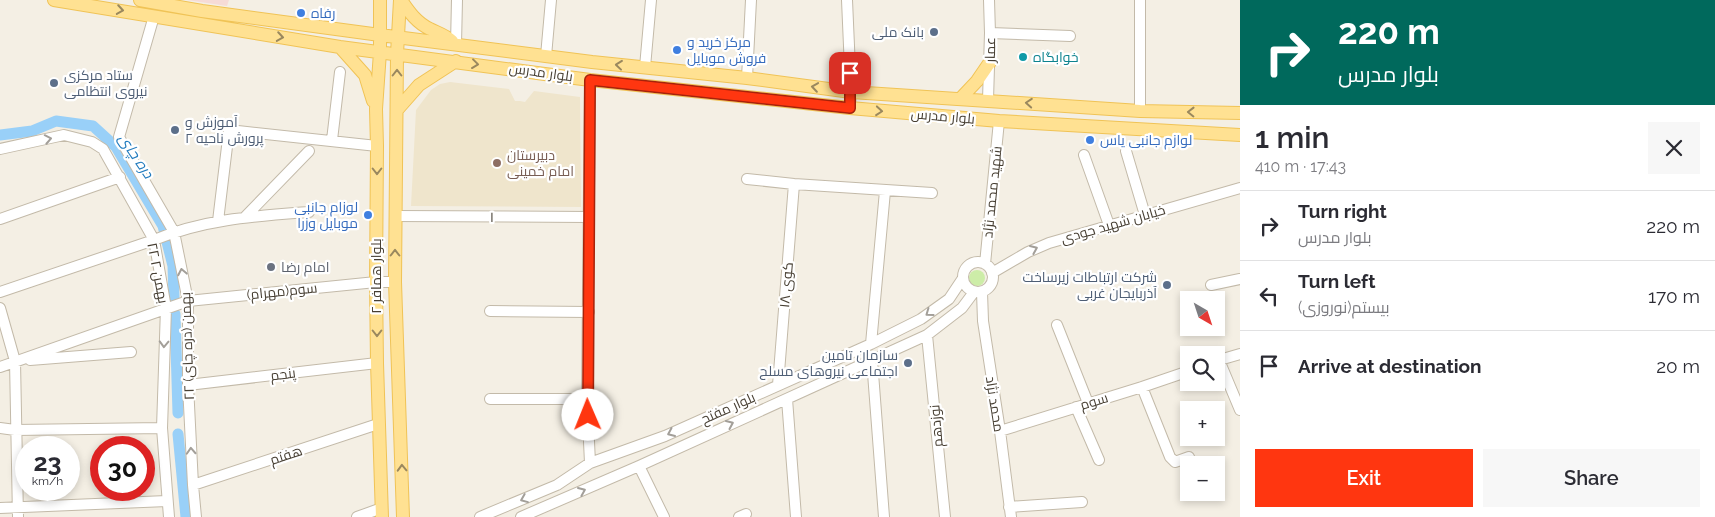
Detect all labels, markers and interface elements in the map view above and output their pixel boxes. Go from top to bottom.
one-way arrow [115,5,124,15]
place label: رفاه [311,5,336,21]
marker: رفاه [295,7,307,19]
text: 220 m [1338,11,1440,52]
icon: right [1255,20,1320,85]
place label: بانک ملی [872,24,924,40]
marker: بانک ملی [928,26,940,38]
one-way arrow [275,31,284,41]
place label: مرکز خرید و فروش موبایل [687,34,766,66]
street label: عمار [982,37,998,64]
marker: مرکز خرید و فروش موبایل [671,44,683,56]
place label: خوابگاه [1033,49,1079,65]
marker: خوابگاه [1017,51,1029,63]
pin [829,52,871,94]
one-way arrow [471,58,480,68]
icon: arrive [836,59,864,87]
street label: بلوار مدرس [508,60,574,84]
one-way arrow [614,60,622,71]
text: بلوار مدرس [1338,61,1439,87]
place label: ستاد مرکزی نیروی انتظامی [64,67,147,99]
one-way arrow [392,69,402,77]
marker: ستاد مرکزی نیروی انتظامی [48,77,60,89]
one-way arrow [810,82,818,93]
one-way arrow [1025,98,1033,109]
one-way arrow [876,105,884,116]
street label: بلوار مدرس [910,105,976,127]
one-way arrow [1187,107,1195,117]
place label: آموزش و پرورش ناحیه ۲ [185,114,264,148]
text: 1 min [1255,120,1330,155]
button: close [1648,122,1700,174]
marker: آموزش و پرورش ناحیه ۲ [169,124,181,136]
water label: دره چای [114,130,158,183]
place label: لوازم جانبی یاس [1100,132,1192,150]
one-way arrow [43,134,52,145]
marker: لوازم جانبی یاس [1084,134,1096,146]
street label: شهید محمد نژاد [979,145,1005,239]
place label: دبیرستان امام خمینی [507,147,574,181]
marker: دبیرستان امام خمینی [491,157,503,169]
text: 410 m · 17:43 [1255,157,1346,176]
one-way arrow [372,168,382,175]
place label: لوزام جانبی موبایل وزرا [294,199,358,231]
text: Turn right [1298,200,1387,222]
street label: خیابان شهید جودی [1059,201,1167,247]
marker: لوزام جانبی موبایل وزرا [362,209,374,221]
street label: ۱ [490,209,494,225]
icon: right [1255,212,1283,240]
text: 220 m [1646,215,1700,237]
text: بلوار مدرس [1298,228,1371,247]
street label: بلوار همافر ۲ [368,238,384,314]
street label: ۲۲ بهمن ۲ [144,241,172,305]
one-way arrow [1030,245,1038,255]
one-way arrow [390,249,400,257]
place label: امام رضا [281,259,330,277]
marker: امام رضا [265,261,277,273]
street label: کوی ۱۸ [776,261,796,309]
one-way arrow [177,267,188,276]
place label: شرکت ارتباطات زیرساخت آذربایجان غربی [1023,269,1157,301]
text: Turn left [1298,270,1375,292]
street label: سوم(مهرام) [246,279,318,305]
marker: شرکت ارتباطات زیرساخت آذربایجان غربی [1161,279,1173,291]
icon: left [1255,282,1283,310]
text: 170 m [1648,285,1700,307]
north arrow [1180,291,1225,336]
map controls [1180,291,1225,501]
street label: ۲۲ بهمن (دره چای) [177,292,199,400]
text: بیستم(نوروزی) [1298,298,1390,317]
one-way arrow [926,307,935,316]
one-way arrow [371,330,382,338]
one-way arrow [159,340,170,348]
button: search [1180,346,1225,391]
place label: سازمان تامین اجتماعی نیروهای مسلح [759,347,898,380]
icon: arrive [1255,352,1283,380]
text: Arrive at destination [1298,355,1482,377]
text: 20 m [1656,355,1700,377]
marker: سازمان تامین اجتماعی نیروهای مسلح [902,357,914,369]
street label: پنجم [269,364,297,385]
street label: محمد نژاد [983,375,1007,433]
position arrow [561,388,613,440]
street label: بلوار مفتح [698,389,758,428]
street label: سوم [1078,389,1111,415]
button: + [1180,401,1225,446]
street label: نوزدهم [926,404,948,448]
one-way arrow [725,420,734,431]
one-way arrow [667,427,676,438]
speed limit sign: 30 [90,436,155,501]
street label: هفتم [268,442,305,470]
text: 23 [33,447,62,477]
one-way arrow [186,447,197,455]
button: Exit [1255,449,1473,507]
button: Share [1483,449,1700,507]
button: − [1180,456,1225,501]
one-way arrow [397,464,407,472]
text: km/h [32,474,63,488]
one-way arrow [577,486,586,497]
one-way arrow [520,493,528,503]

